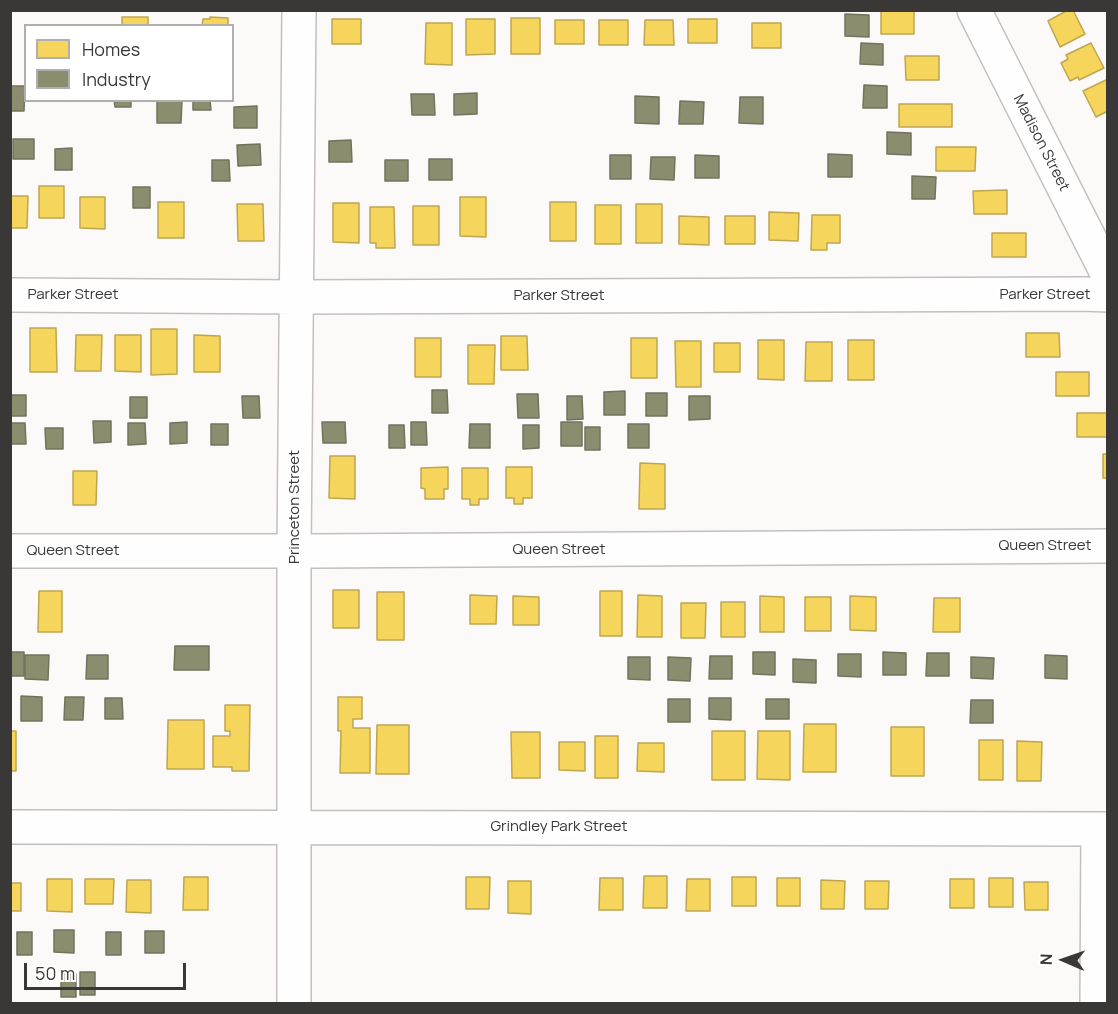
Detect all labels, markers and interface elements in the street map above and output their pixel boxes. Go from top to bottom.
legend [24,24,234,102]
text: Homes [82,37,140,61]
text: Industry [82,67,151,91]
street label: Madison Street [1009,92,1073,194]
street label: Parker Street [28,286,118,304]
street label: Parker Street [1000,286,1090,304]
street label: Parker Street [514,287,604,305]
street label: Princeton Street [286,450,304,564]
street label: Queen Street [998,537,1092,555]
street label: Queen Street [512,541,606,559]
street label: Queen Street [26,542,120,560]
street label: Grindley Park Street [490,818,628,836]
north arrow [1034,930,1094,990]
scale bar [27,951,189,989]
text: N [1035,953,1057,966]
text: 50 m [35,961,75,985]

